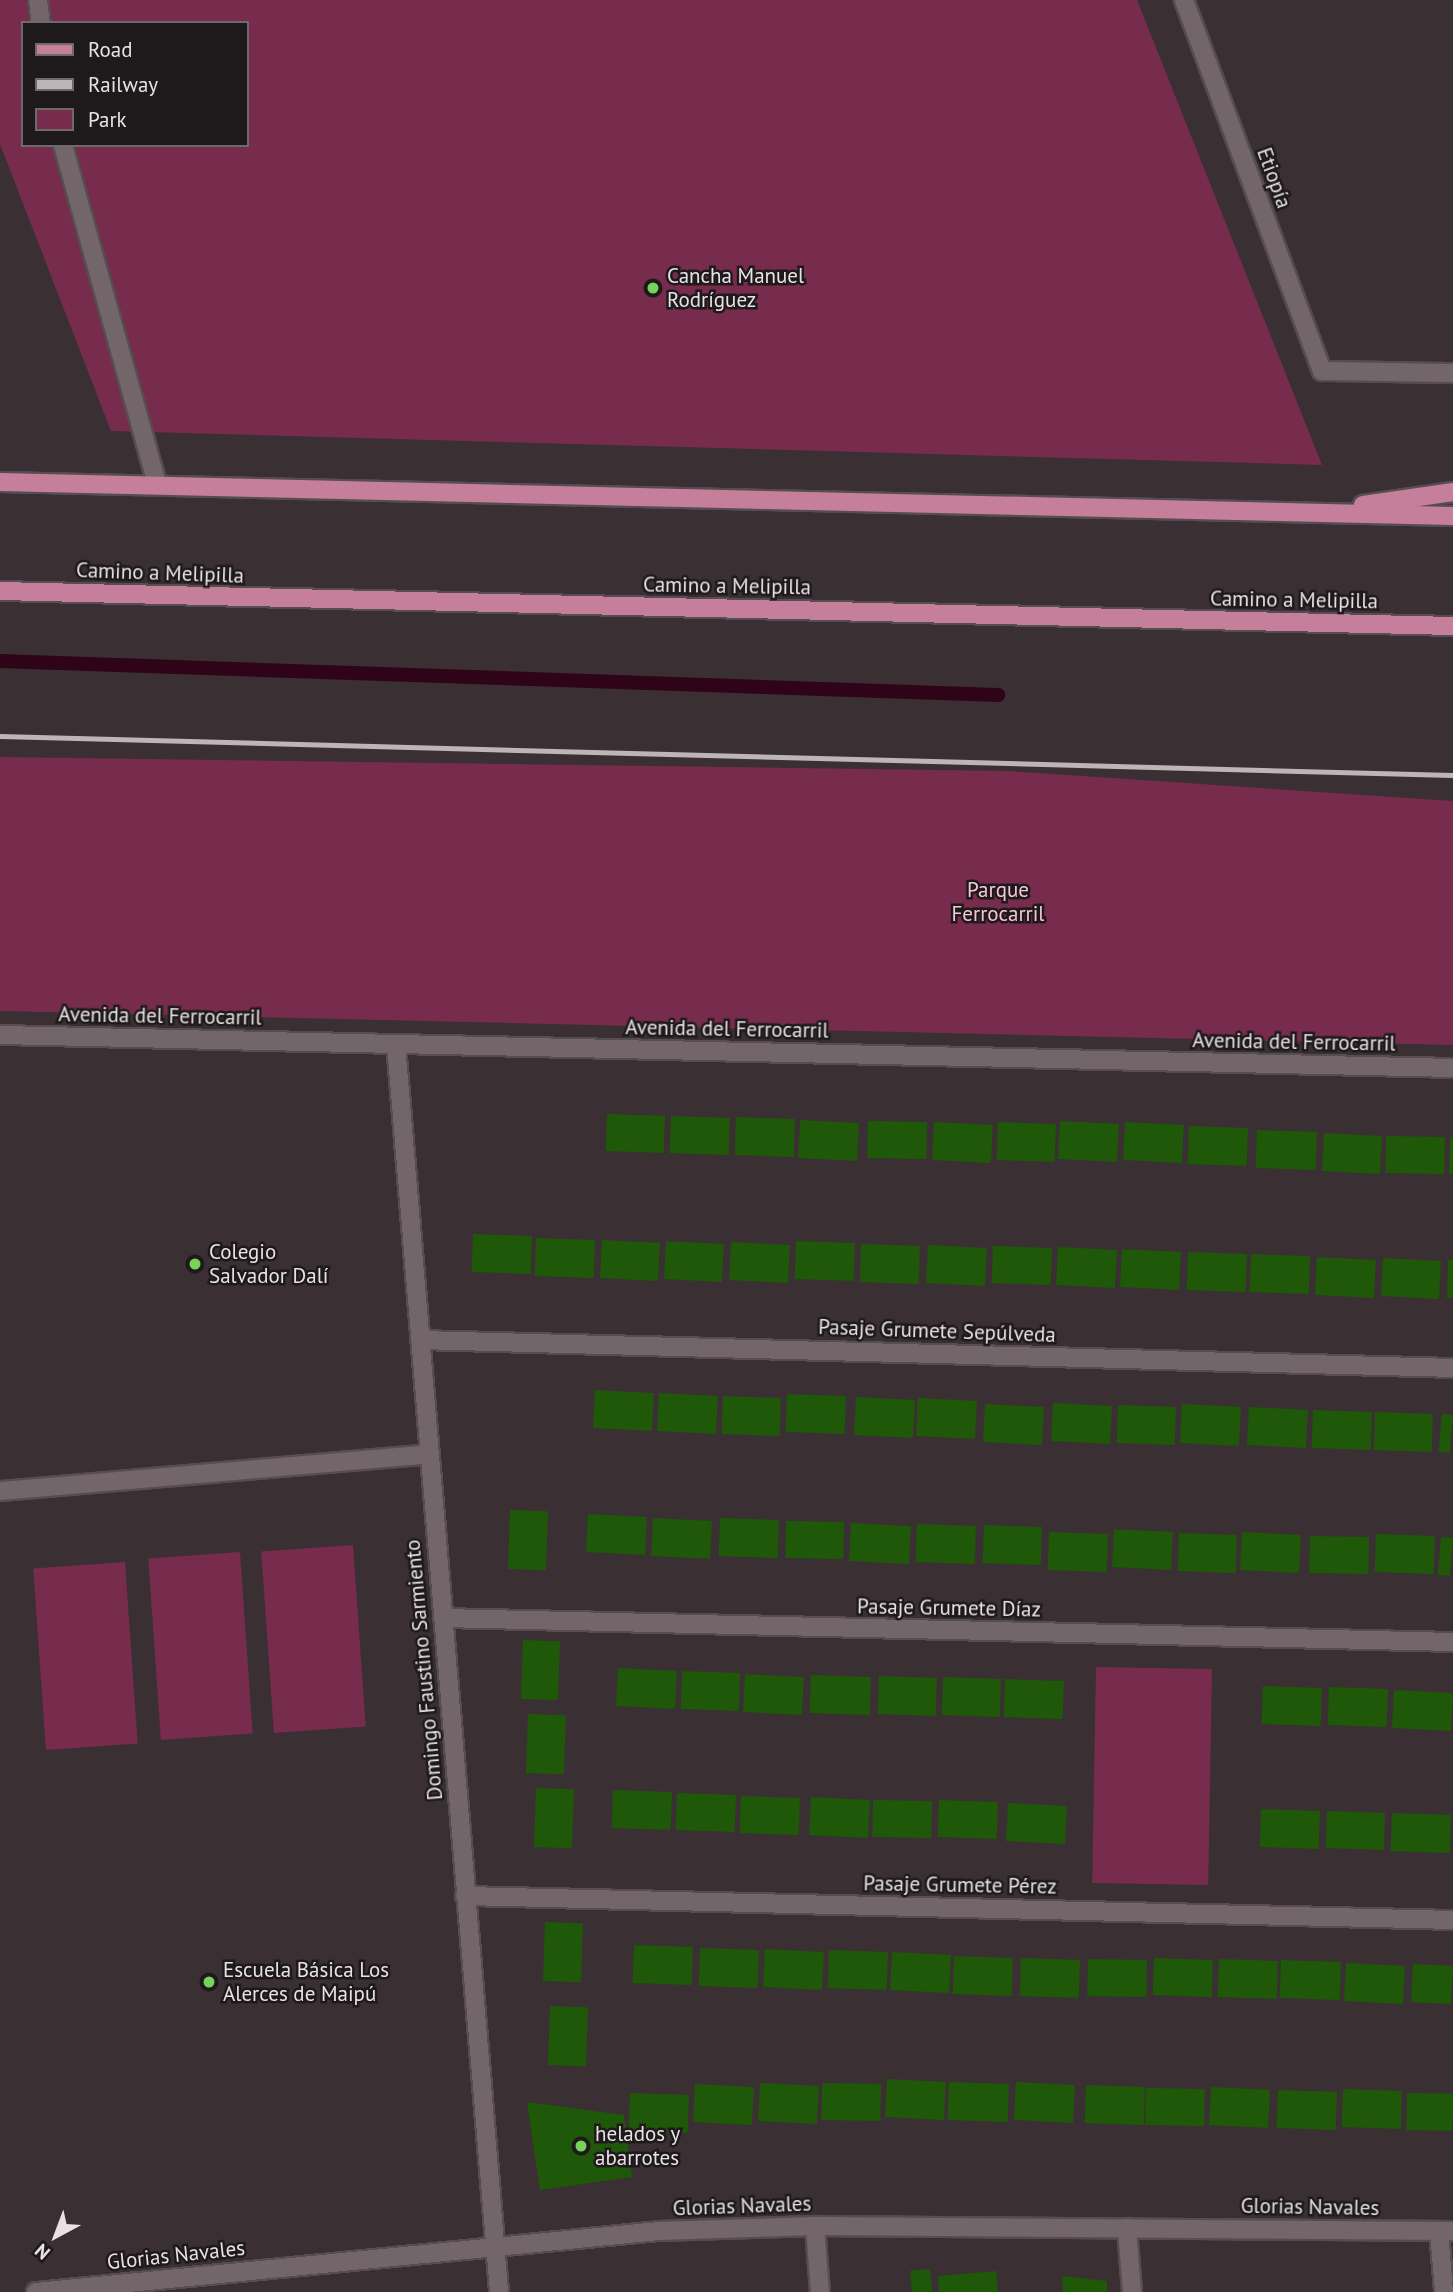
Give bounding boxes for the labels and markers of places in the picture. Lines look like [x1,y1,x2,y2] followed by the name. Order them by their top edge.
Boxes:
[667,263,804,313] place label: Cancha Manuel Rodríguez
[645,280,661,296] marker: Cancha Manuel Rodríguez
[209,1239,328,1289] place label: Colegio Salvador Dalí
[187,1256,203,1272] marker: Colegio Salvador Dalí
[223,1957,389,2007] place label: Escuela Básica Los Alerces de Maipú
[201,1974,217,1990] marker: Escuela Básica Los Alerces de Maipú
[595,2121,680,2171] place label: helados y abarrotes
[573,2138,589,2154] marker: helados y abarrotes

